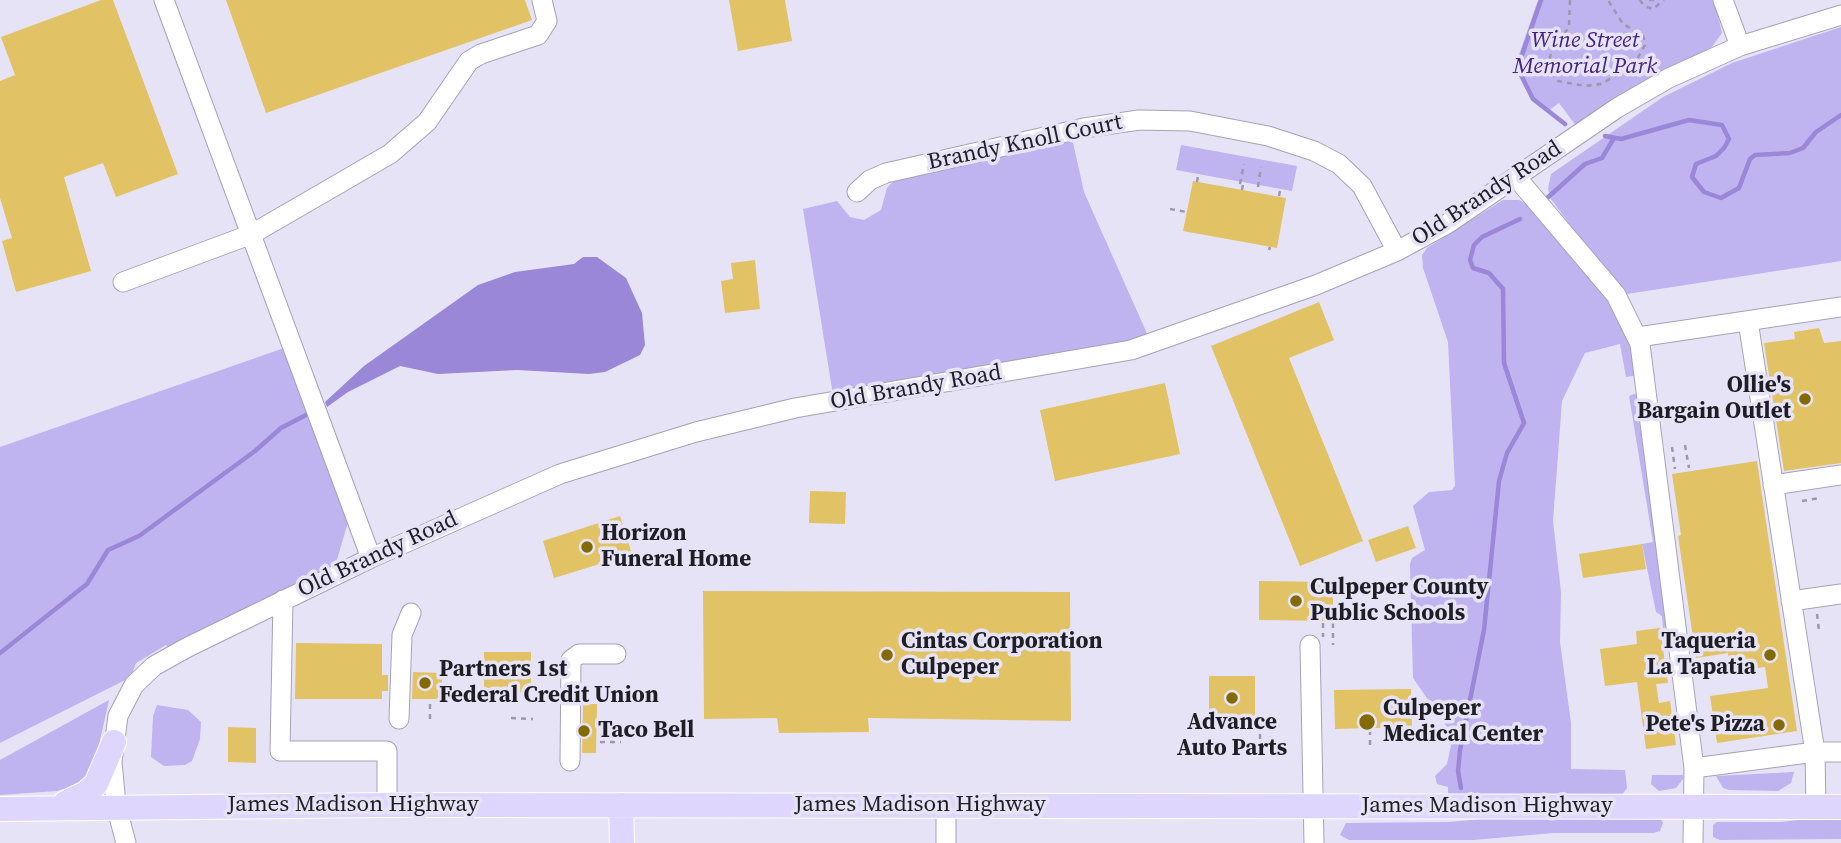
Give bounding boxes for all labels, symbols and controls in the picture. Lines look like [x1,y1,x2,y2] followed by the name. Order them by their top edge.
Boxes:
[1513,27,1657,81] park label: Wine Street Memorial Park
[925,109,1125,177] street label: Brandy Knoll Court
[1407,135,1567,253] street label: Old Brandy Road
[828,359,1004,417] street label: Old Brandy Road
[1637,372,1791,426] place label: Ollie's Bargain Outlet
[1797,391,1813,407] marker: Ollie's Bargain Outlet
[294,506,462,604] street label: Old Brandy Road
[601,520,751,574] place label: Horizon Funeral Home
[579,539,595,555] marker: Horizon Funeral Home
[1310,574,1489,628] place label: Culpeper County Public Schools
[1288,593,1304,609] marker: Culpeper County Public Schools
[901,628,1103,682] place label: Cintas Corporation Culpeper
[1647,628,1756,682] place label: Taqueria La Tapatia
[879,647,895,663] marker: Cintas Corporation Culpeper
[1762,647,1778,663] marker: Taqueria La Tapatia
[439,656,659,710] place label: Partners 1st Federal Credit Union
[417,675,433,691] marker: Partners 1st Federal Credit Union
[1224,690,1240,706] marker: Advance Auto Parts
[1383,695,1543,749] place label: Culpeper Medical Center
[1177,709,1287,763] place label: Advance Auto Parts
[1645,711,1765,739] place label: Pete's Pizza
[1357,712,1377,732] marker: Culpeper Medical Center
[598,717,695,745] place label: Taco Bell
[1771,717,1787,733] marker: Pete's Pizza
[576,723,592,739] marker: Taco Bell
[227,791,479,819] street label: James Madison Highway
[794,791,1046,819] street label: James Madison Highway
[1361,792,1613,820] street label: James Madison Highway

